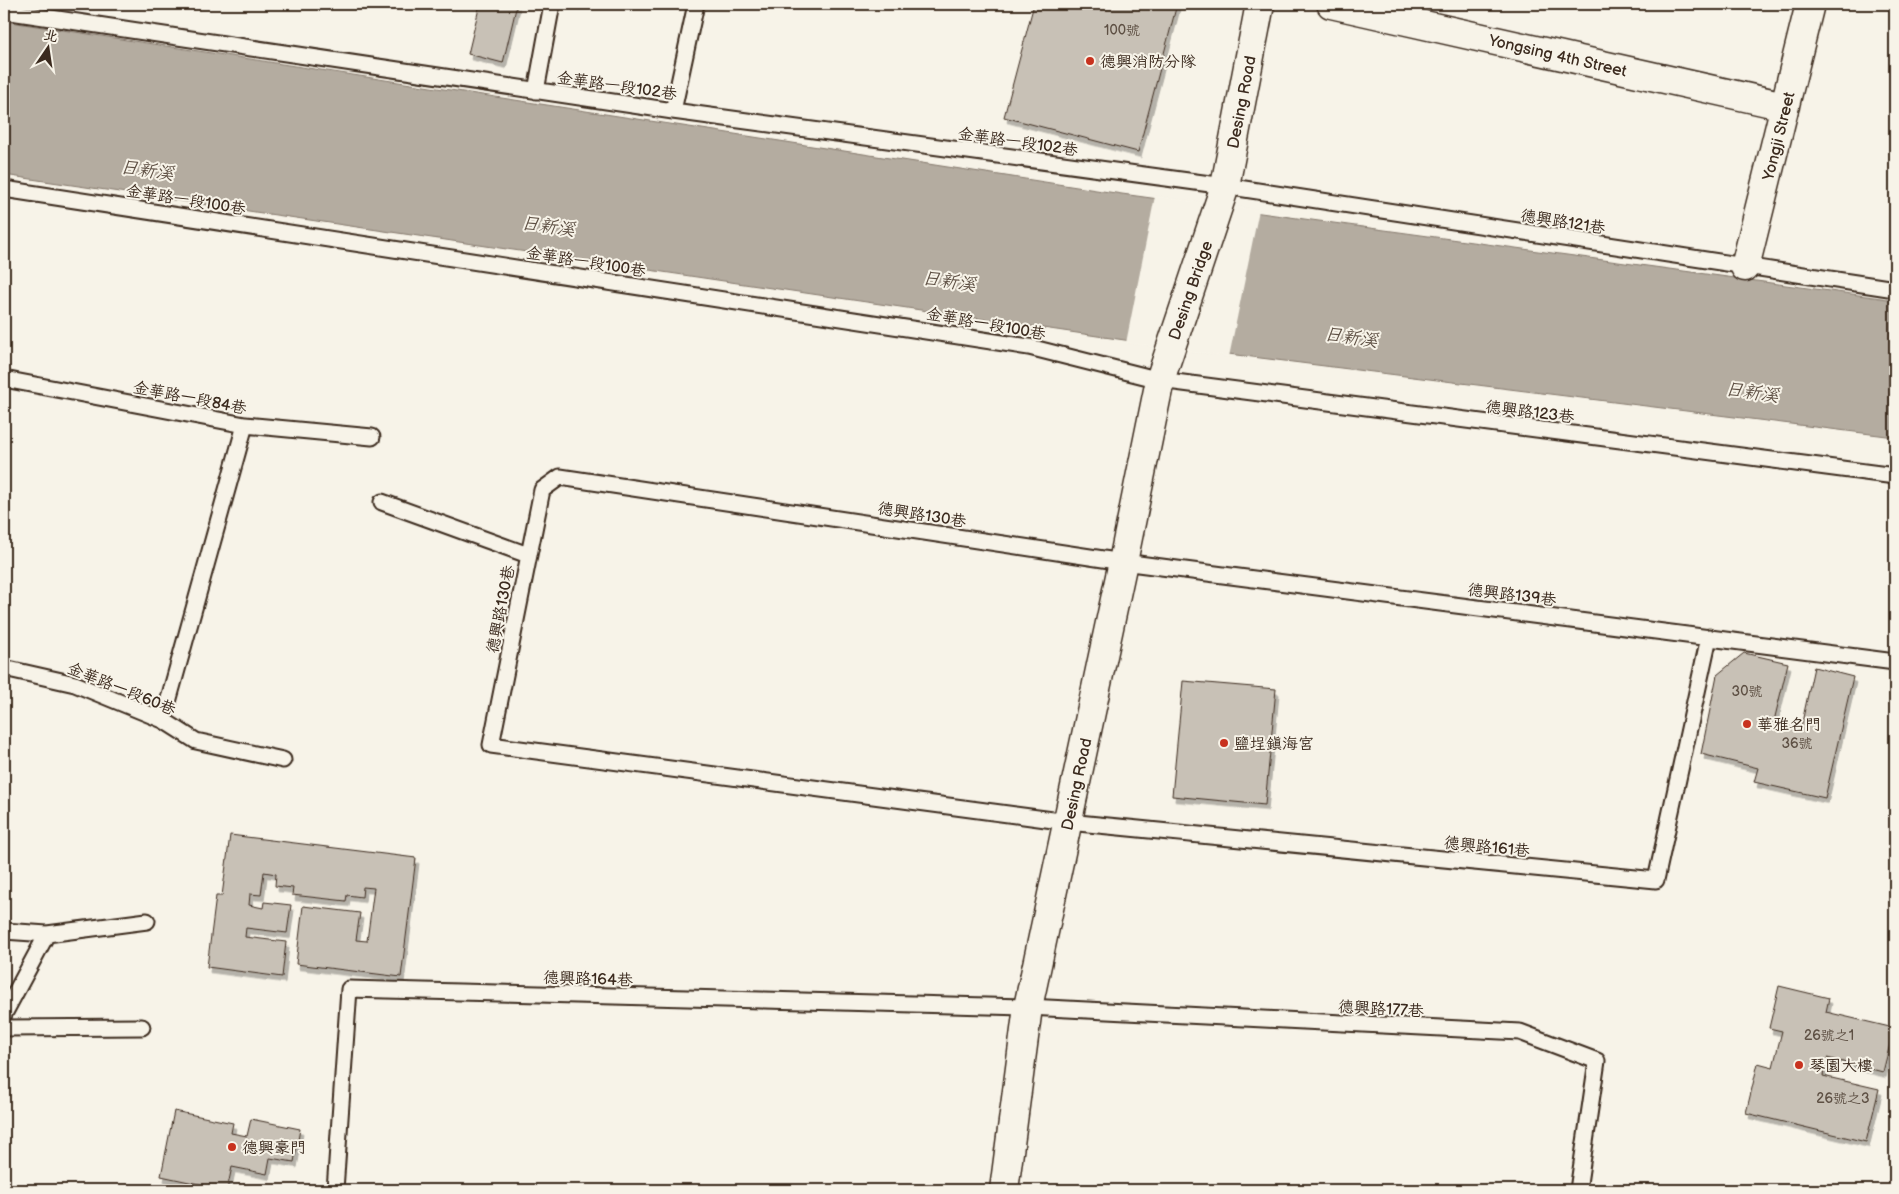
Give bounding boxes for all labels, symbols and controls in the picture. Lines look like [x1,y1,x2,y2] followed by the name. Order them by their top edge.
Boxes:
[22,22,72,72] north arrow
[1104,22,1140,39] house number: 100號
[42,26,60,46] text: 北
[1486,31,1629,82] street label: Yongsing 4th Street
[1100,53,1196,72] place label: 德興消防分隊
[1224,54,1261,150] street label: Desing Road
[1084,55,1096,67] marker: 德興消防分隊
[556,69,678,104] street label: 金華路一段102巷
[1759,90,1800,184] street label: Yongji Street
[957,125,1079,160] street label: 金華路一段102巷
[119,156,176,185] water label: 日新溪
[125,182,247,219] street label: 金華路一段100巷
[1519,206,1607,239] street label: 德興路121巷
[520,212,577,241] water label: 日新溪
[1166,238,1217,343] street label: Desing Bridge
[525,244,647,281] street label: 金華路一段100巷
[921,267,978,296] water label: 日新溪
[925,305,1047,344] street label: 金華路一段100巷
[1323,323,1380,352] water label: 日新溪
[131,378,248,419] street label: 金華路一段84巷
[1724,378,1781,407] water label: 日新溪
[1484,398,1575,427] street label: 德興路123巷
[876,499,967,532] street label: 德興路130巷
[484,564,519,655] street label: 德興路130巷
[1466,581,1557,610] street label: 德興路139巷
[64,659,178,720] street label: 金華路一段60巷
[1732,683,1762,700] house number: 30號
[1757,716,1821,735] place label: 華雅名門
[1741,718,1753,730] marker: 華雅名門
[1234,735,1314,754] place label: 鹽埕鎮海宮
[1781,735,1813,752] house number: 36號
[1058,736,1097,832] street label: Desing Road
[1218,737,1230,749] marker: 鹽埕鎮海宮
[1443,834,1531,861] street label: 德興路161巷
[543,968,633,991] street label: 德興路164巷
[1338,998,1424,1021] street label: 德興路177巷
[1804,1027,1854,1044] house number: 26號之1
[1809,1057,1873,1076] place label: 琴園大樓
[1793,1059,1805,1071] marker: 琴園大樓
[1816,1090,1870,1107] house number: 26號之3
[242,1139,306,1158] place label: 德興豪門
[226,1141,238,1153] marker: 德興豪門

